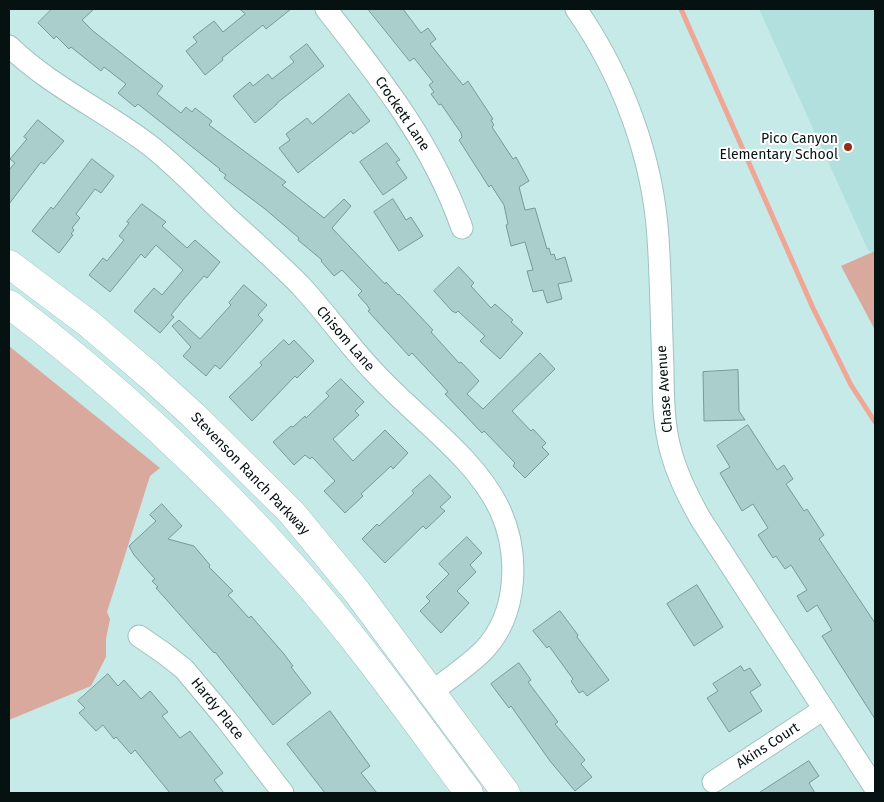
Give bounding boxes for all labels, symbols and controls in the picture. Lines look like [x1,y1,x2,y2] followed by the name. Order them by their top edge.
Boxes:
[371,74,433,154] street label: Crockett Lane
[720,131,838,164] place label: Pico Canyon Elementary School
[842,141,854,153] marker: Pico Canyon Elementary School
[312,303,378,375] street label: Chisom Lane
[654,345,676,433] street label: Chase Avenue
[187,409,313,539] street label: Stevenson Ranch Parkway
[187,675,247,743] street label: Hardy Place
[733,719,803,773] street label: Akins Court

